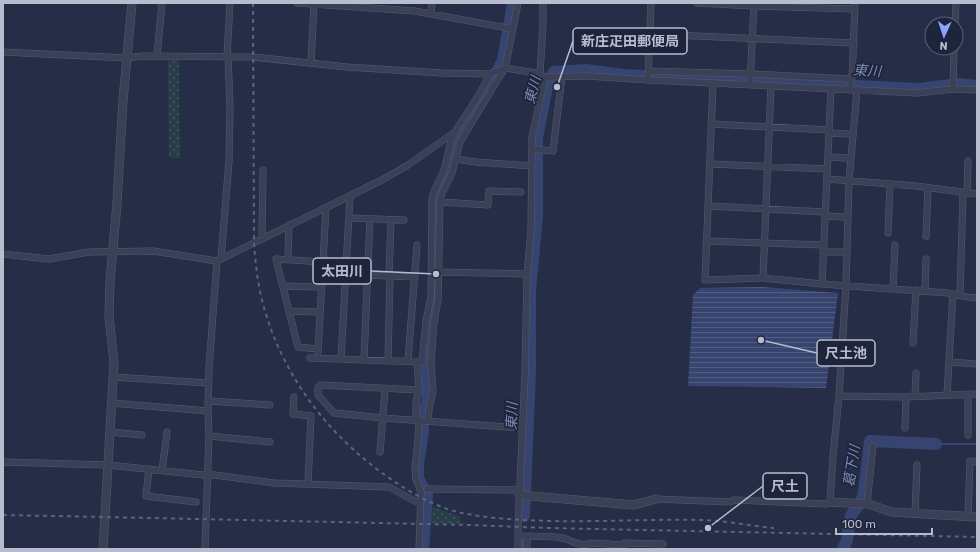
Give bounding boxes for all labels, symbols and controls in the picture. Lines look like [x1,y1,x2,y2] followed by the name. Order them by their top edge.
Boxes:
[924,16,964,56] north arrow
[573,28,687,54] callout: 新庄疋田郵便局
[581,33,679,50] text: 新庄疋田郵便局
[939,39,948,52] text: N
[853,62,883,80] water label: 東川
[521,72,545,106] water label: 東川
[313,258,371,284] callout: 太田川
[321,263,363,280] text: 太田川
[817,340,875,366] callout: 尺土池
[825,345,867,362] text: 尺土池
[503,400,521,430] water label: 東川
[840,442,864,488] water label: 葛下川
[763,473,807,499] callout: 尺土
[771,478,799,495] text: 尺土
[836,510,932,536] scale bar
[842,517,876,531] text: 100 m

